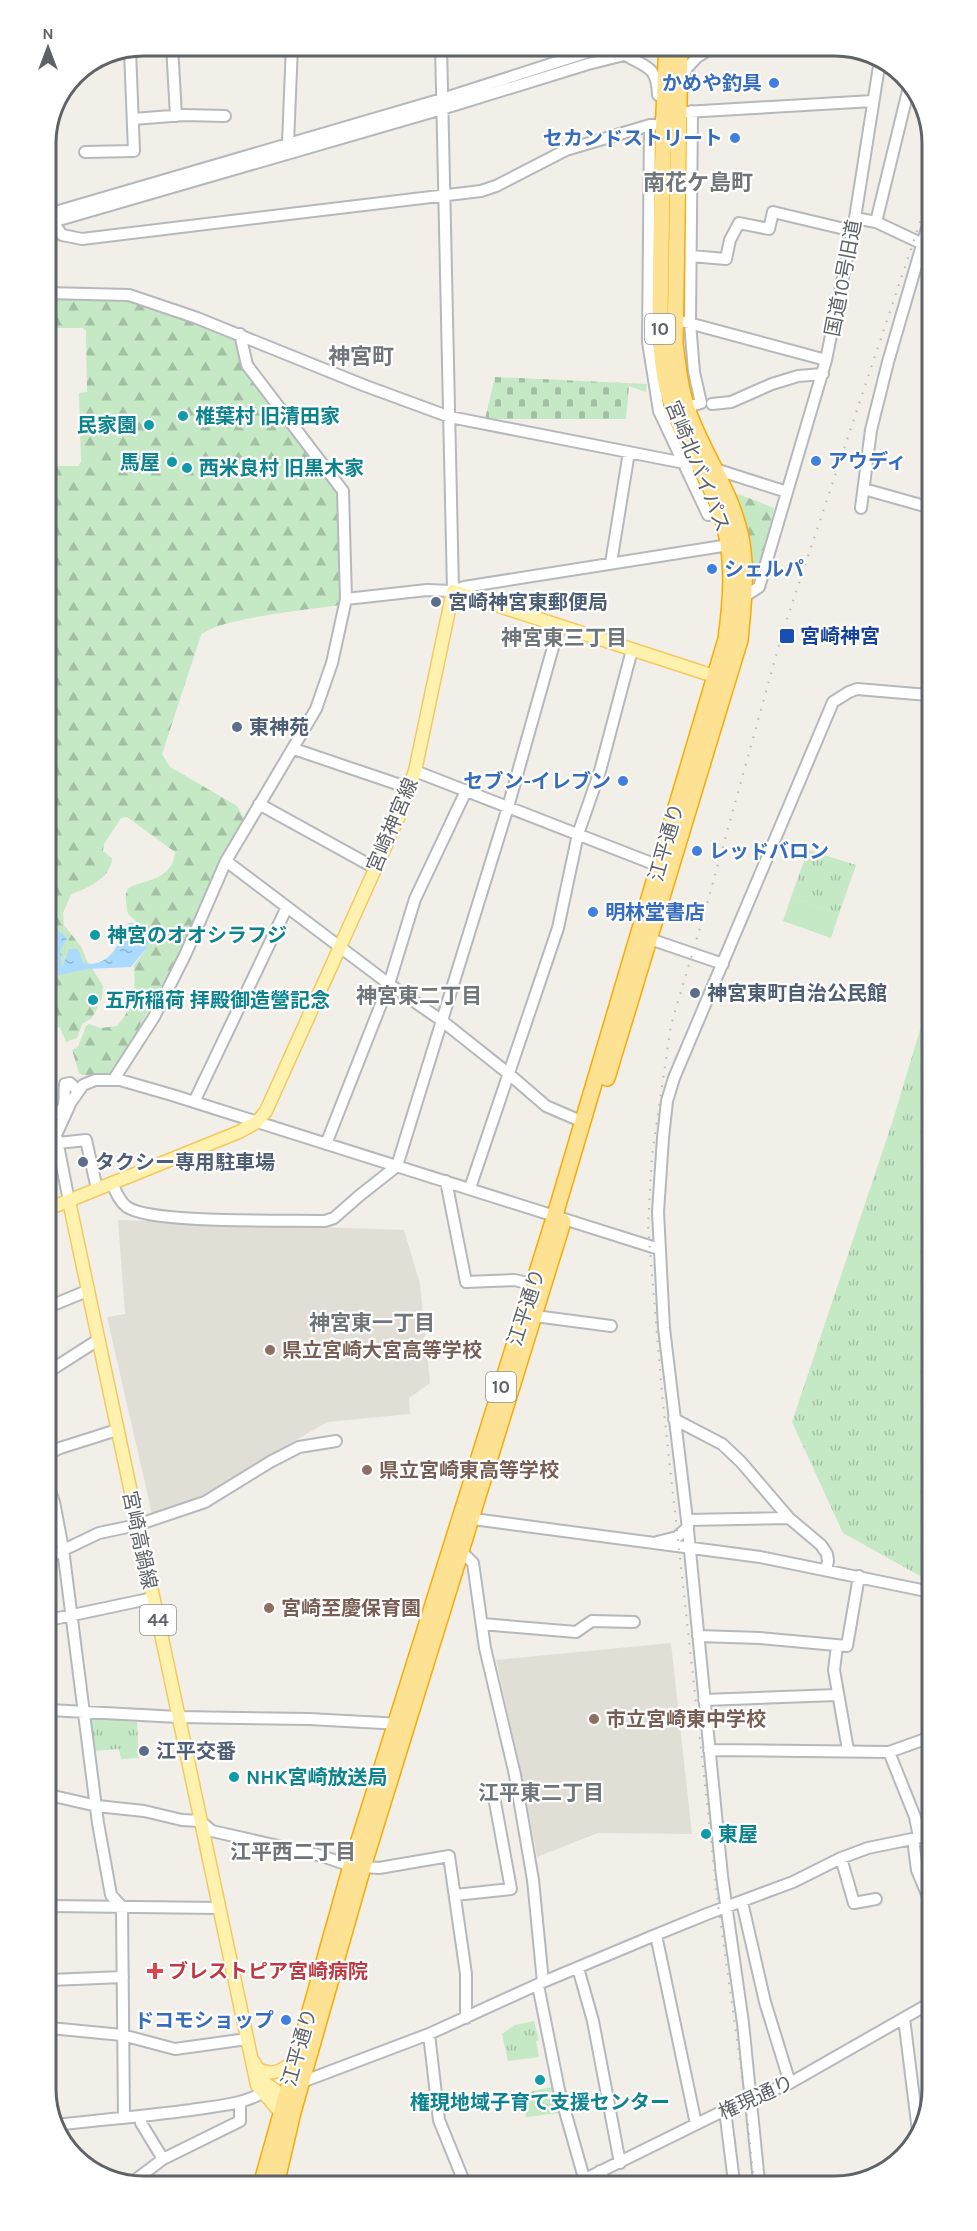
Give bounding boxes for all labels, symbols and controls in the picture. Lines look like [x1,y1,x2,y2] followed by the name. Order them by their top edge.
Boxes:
[18,18,78,78] north arrow
[42,24,54,43] text: N
[662,72,762,95] place label: かめや釣具
[767,76,781,90] marker: かめや釣具
[543,127,723,150] place label: セカンドストリート
[728,131,742,145] marker: セカンドストリート
[643,170,753,196] district label: 南花ケ島町
[821,218,866,338] street label: 国道10号旧道
[645,314,675,344] road number: 10
[328,344,394,370] district label: 神宮町
[661,397,734,535] street label: 宮崎北バイパス
[195,405,340,428] place label: 椎葉村 旧清田家
[176,409,190,423] marker: 椎葉村 旧清田家
[77,414,137,437] place label: 民家園
[142,418,156,432] marker: 民家園
[828,450,907,473] place label: アウディ
[120,451,160,474] place label: 馬屋
[809,454,823,468] marker: アウディ
[165,455,179,469] marker: 馬屋
[199,457,364,480] place label: 西米良村 旧黒木家
[180,461,194,475] marker: 西米良村 旧黒木家
[724,558,804,581] place label: シェルパ
[705,562,719,576] marker: シェルパ
[448,591,608,614] place label: 宮崎神宮東郵便局
[429,595,443,609] marker: 宮崎神宮東郵便局
[800,625,880,648] place label: 宮崎神宮
[501,626,627,650] district label: 神宮東三丁目
[778,627,796,645] marker: 宮崎神宮
[249,716,309,739] place label: 東神苑
[230,720,244,734] marker: 東神苑
[464,770,611,793] place label: セブン-イレブン
[616,774,630,788] marker: セブン-イレブン
[362,775,423,876] street label: 宮崎神宮線
[644,801,689,884] street label: 江平通り
[709,840,829,863] place label: レッドバロン
[690,844,704,858] marker: レッドバロン
[605,901,705,924] place label: 明林堂書店
[586,905,600,919] marker: 明林堂書店
[107,924,287,947] place label: 神宮のオオシラフジ
[88,928,102,942] marker: 神宮のオオシラフジ
[707,982,887,1005] place label: 神宮東町自治公民館
[356,984,482,1008] district label: 神宮東二丁目
[688,986,702,1000] marker: 神宮東町自治公民館
[105,989,330,1012] place label: 五所稲荷 拝殿御造營記念
[86,993,100,1007] marker: 五所稲荷 拝殿御造營記念
[95,1151,275,1174] place label: タクシー専用駐車場
[76,1155,90,1169] marker: タクシー専用駐車場
[503,1266,550,1349] street label: 江平通り
[309,1311,435,1335] district label: 神宮東一丁目
[282,1339,482,1362] place label: 県立宮崎大宮高等学校
[263,1343,277,1357] marker: 県立宮崎大宮高等学校
[486,1372,516,1402] road number: 10
[379,1459,559,1482] place label: 県立宮崎東高等学校
[360,1463,374,1477] marker: 県立宮崎東高等学校
[118,1489,161,1591] street label: 宮崎高鍋線
[281,1597,421,1620] place label: 宮崎至慶保育園
[262,1601,276,1615] marker: 宮崎至慶保育園
[140,1605,176,1635] road number: 44
[606,1708,766,1731] place label: 市立宮崎東中学校
[587,1712,601,1726] marker: 市立宮崎東中学校
[156,1740,236,1763] place label: 江平交番
[137,1744,151,1758] marker: 江平交番
[246,1766,388,1789] place label: NHK宮崎放送局
[227,1770,241,1784] marker: NHK宮崎放送局
[478,1781,604,1805] district label: 江平東二丁目
[718,1823,758,1846] place label: 東屋
[699,1827,713,1841] marker: 東屋
[230,1840,356,1864] district label: 江平西二丁目
[168,1960,368,1983] place label: ブレストピア宮崎病院
[146,1962,164,1980] marker: ブレストピア宮崎病院
[277,2006,322,2089] street label: 江平通り
[134,2009,274,2032] place label: ドコモショップ
[279,2013,293,2027] marker: ドコモショップ
[715,2071,797,2124] street label: 権現通り
[533,2073,547,2087] marker: 権現地域子育て支援センター
[410,2091,670,2114] place label: 権現地域子育て支援センター

